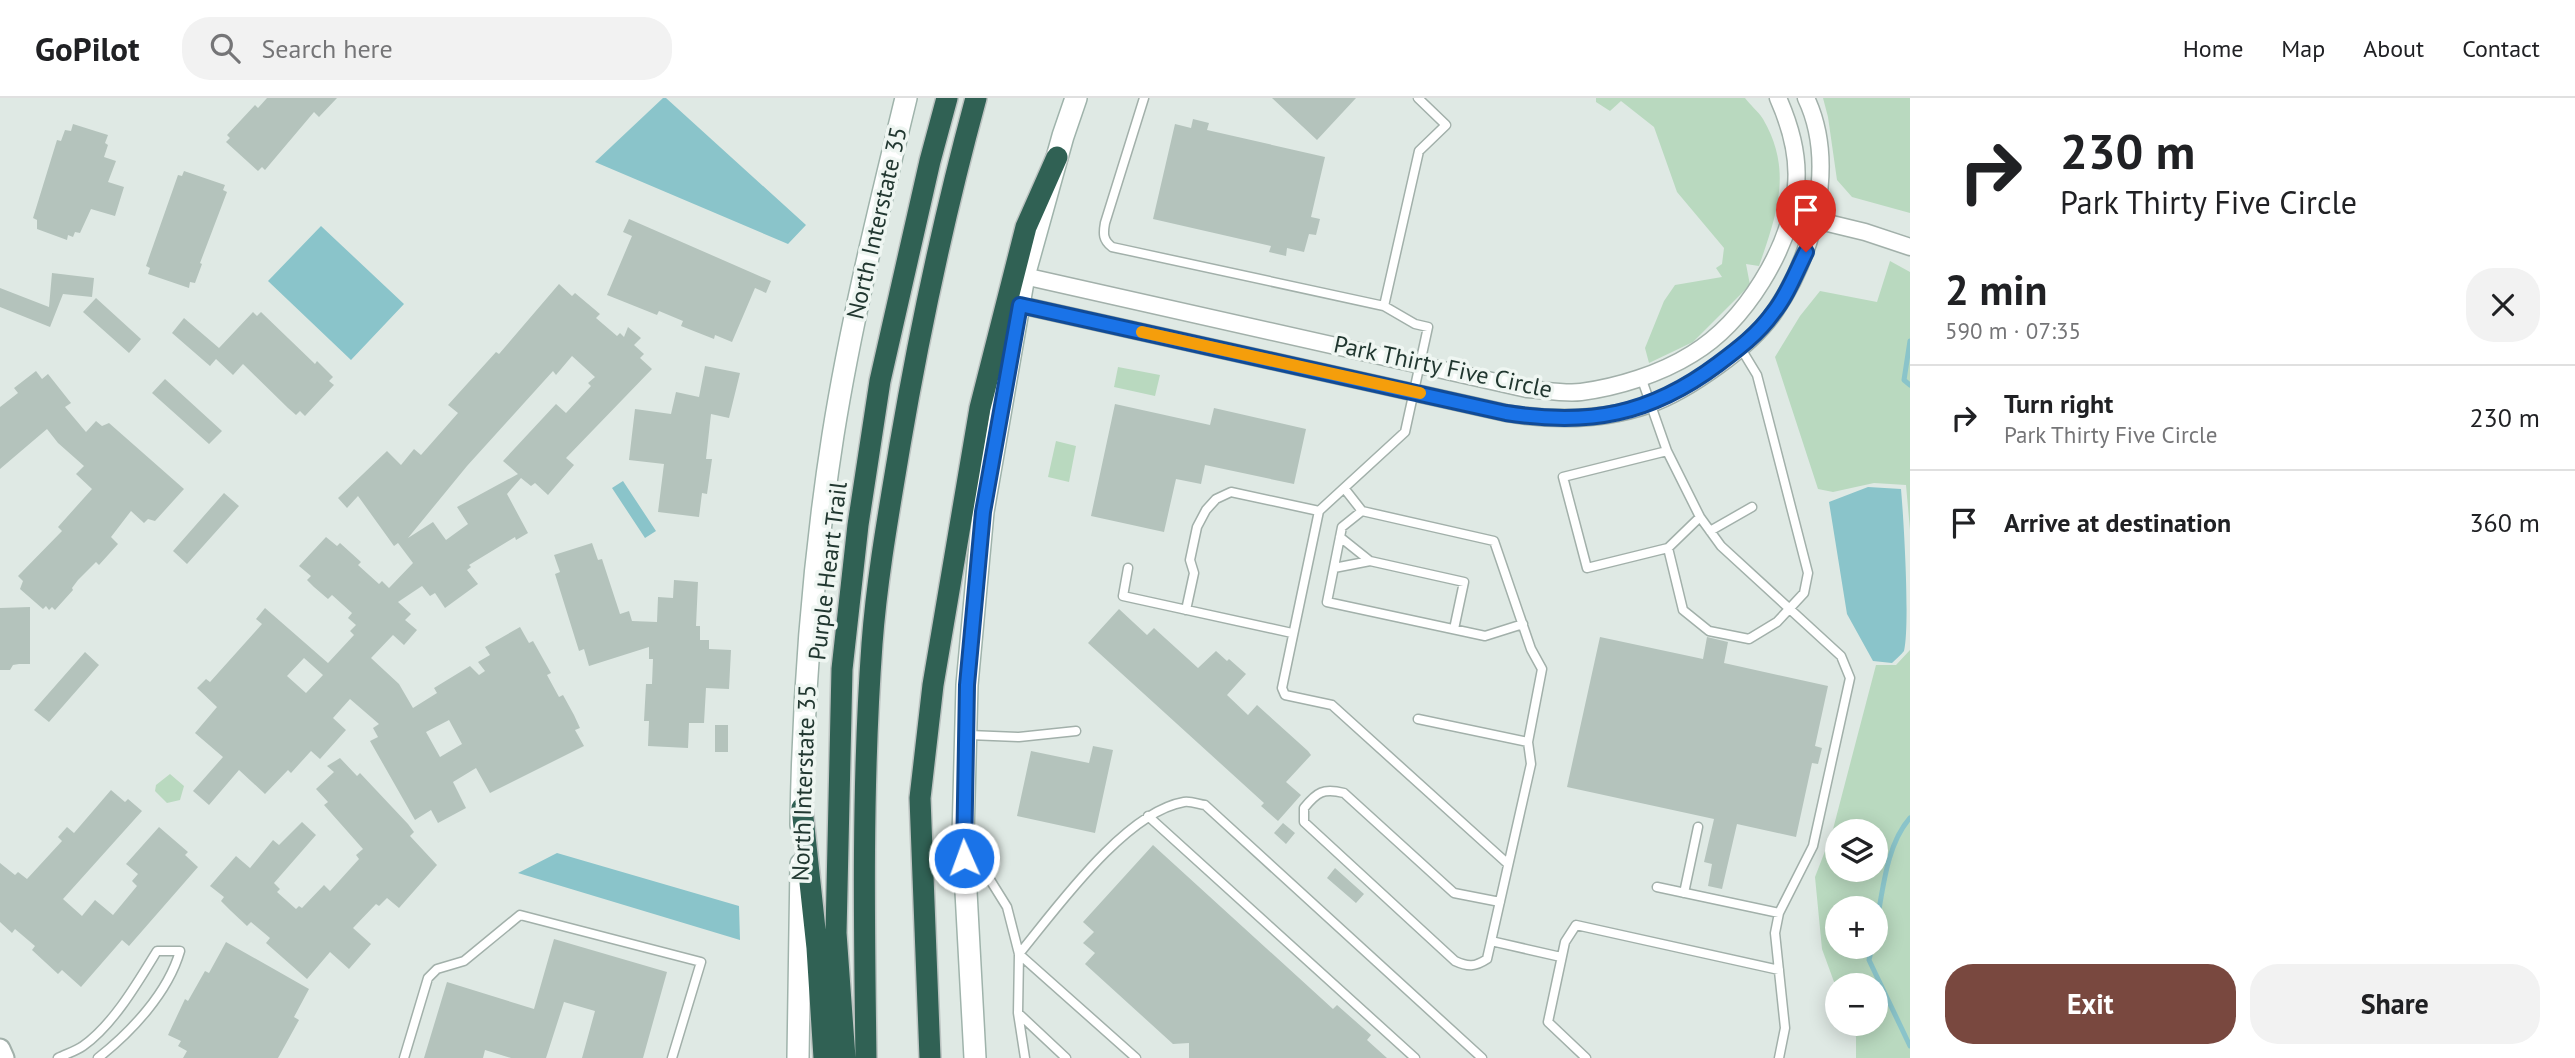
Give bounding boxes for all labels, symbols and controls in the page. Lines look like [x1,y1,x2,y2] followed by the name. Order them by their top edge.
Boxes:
[182,17,672,80] search box
[35,27,140,70] text: GoPilot
[206,29,244,67] icon: search
[262,32,393,65] text: Search here
[2183,33,2243,64] text: Home
[2281,33,2325,64] text: Map
[2363,33,2424,64] text: About
[2462,33,2540,64] text: Contact
[2060,119,2195,183] text: 230 m
[839,124,914,322] street label: North Interstate 35
[1945,126,2036,217] icon: right
[1776,180,1836,252] pin
[2060,181,2357,223] text: Park Thirty Five Circle
[1787,191,1825,229] icon: arrive
[1945,262,2047,317] text: 2 min
[2466,268,2540,342] button: close
[1945,316,2081,345] text: 590 m · 07:35
[1331,328,1555,405] street label: Park Thirty Five Circle
[2004,387,2113,420] text: Turn right
[1945,399,1983,437] icon: right
[2469,401,2540,434] text: 230 m
[2004,420,2218,449] text: Park Thirty Five Circle
[801,480,854,662] street label: Purple Heart Trail
[1945,504,1983,542] icon: arrive
[2004,506,2231,539] text: Arrive at destination
[2469,506,2540,539] text: 360 m
[785,684,822,882] street label: North Interstate 35
[1825,819,1888,1036] map controls
[1825,819,1888,882] button: layers
[927,821,1001,895] position arrow
[1825,896,1888,959] button: +
[1945,964,2236,1044] button: Exit
[2250,964,2540,1044] button: Share
[1825,973,1888,1036] button: −

